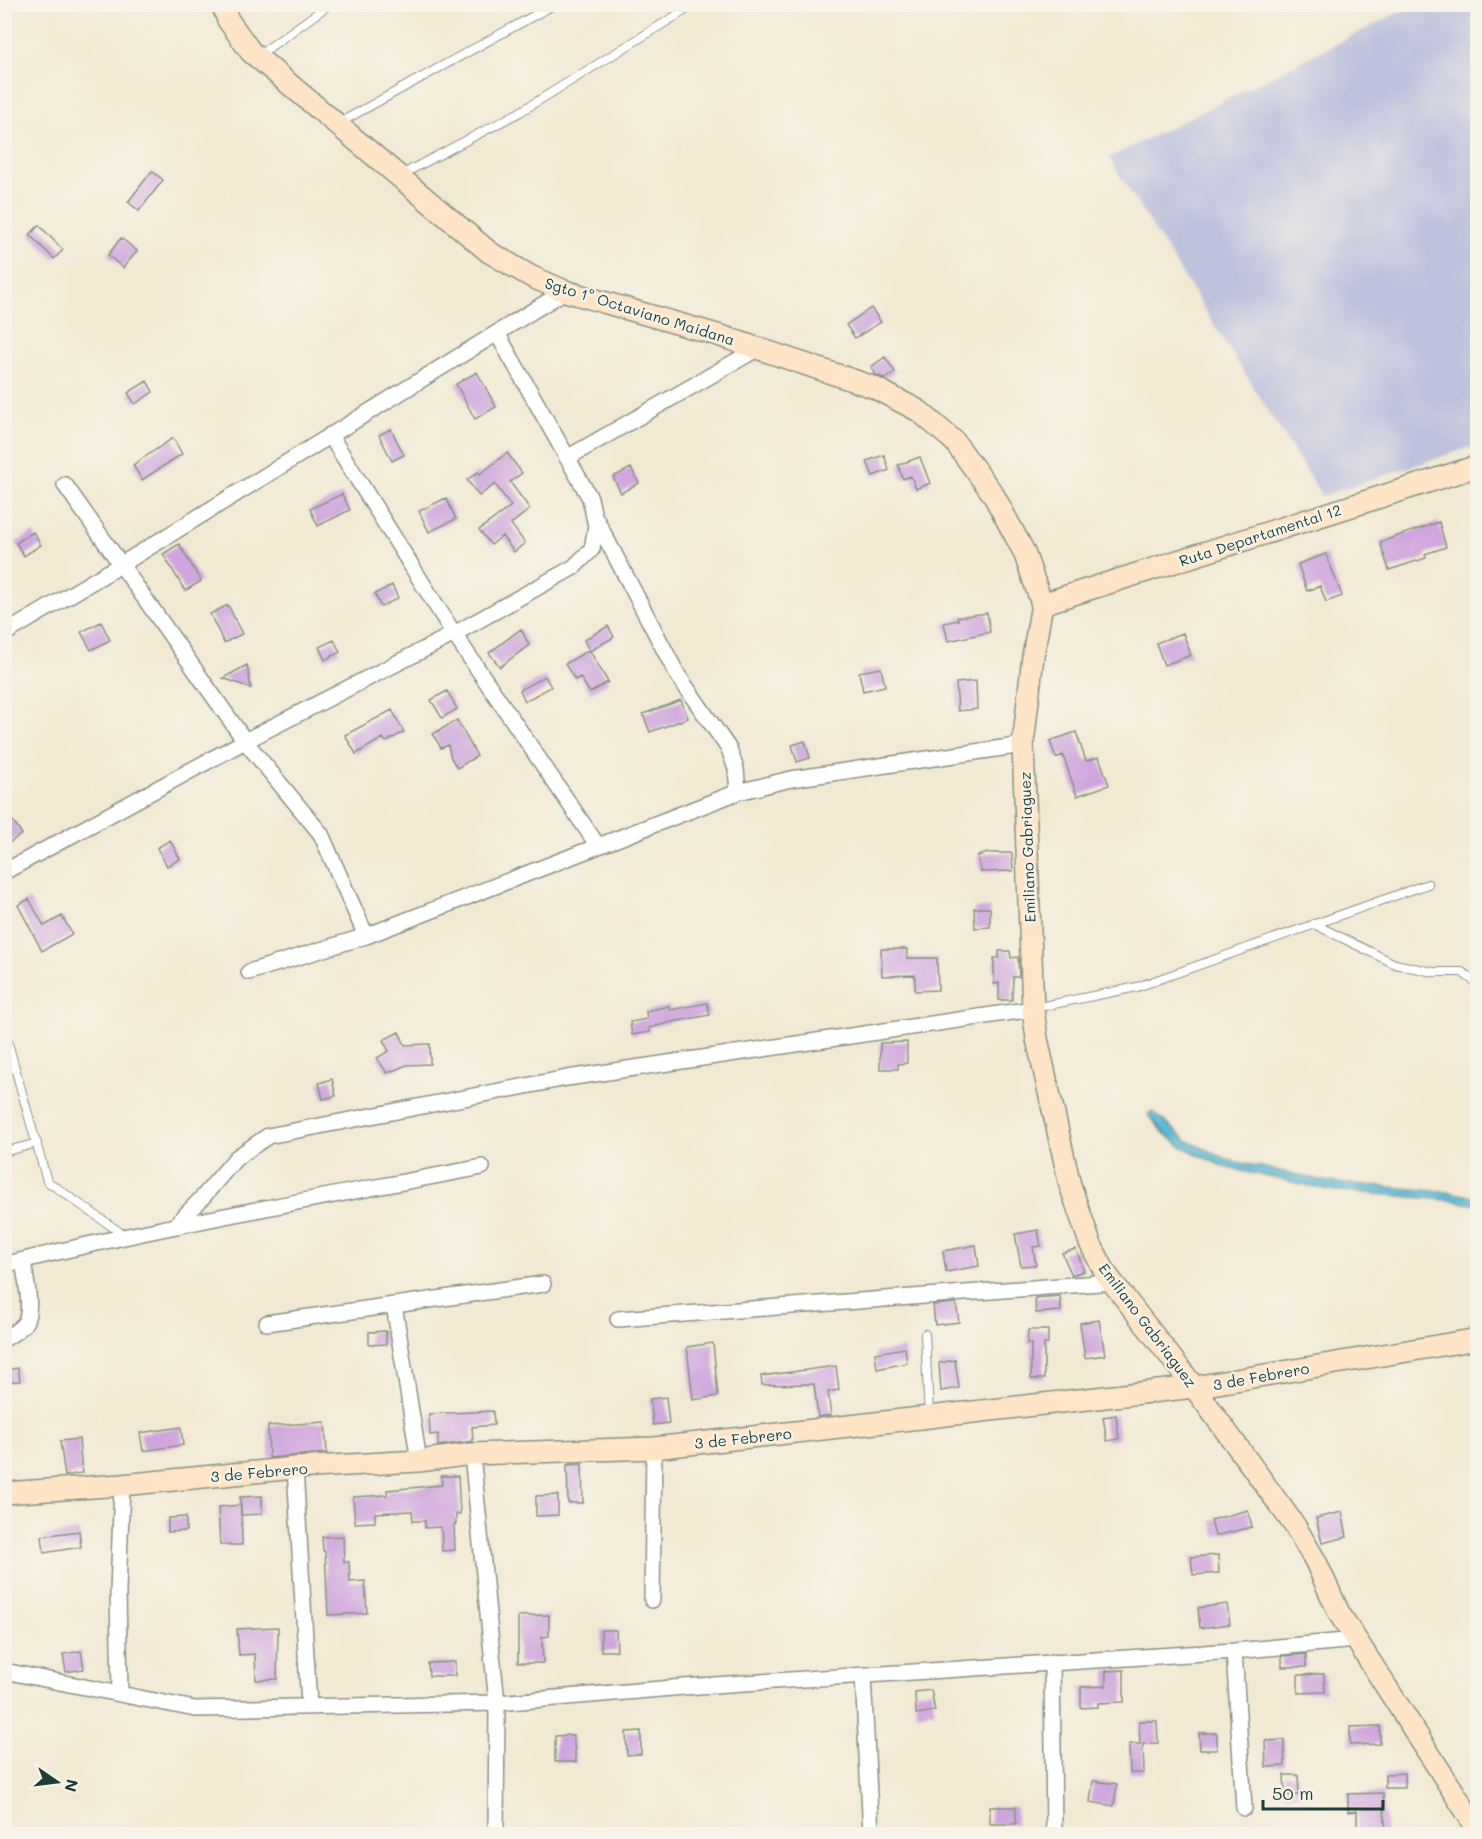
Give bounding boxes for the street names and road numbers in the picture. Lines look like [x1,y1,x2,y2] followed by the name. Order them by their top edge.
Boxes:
[543,273,737,349] street label: Sgto 1° Octaviano Maidana
[1176,499,1344,571] street label: Ruta Departamental 12
[1014,771,1040,923] street label: Emiliano Gabriaguez
[1095,1259,1201,1391] street label: Emiliano Gabriaguez
[1211,1358,1311,1394] street label: 3 de Febrero
[693,1423,793,1453] street label: 3 de Febrero
[209,1458,309,1486] street label: 3 de Febrero

